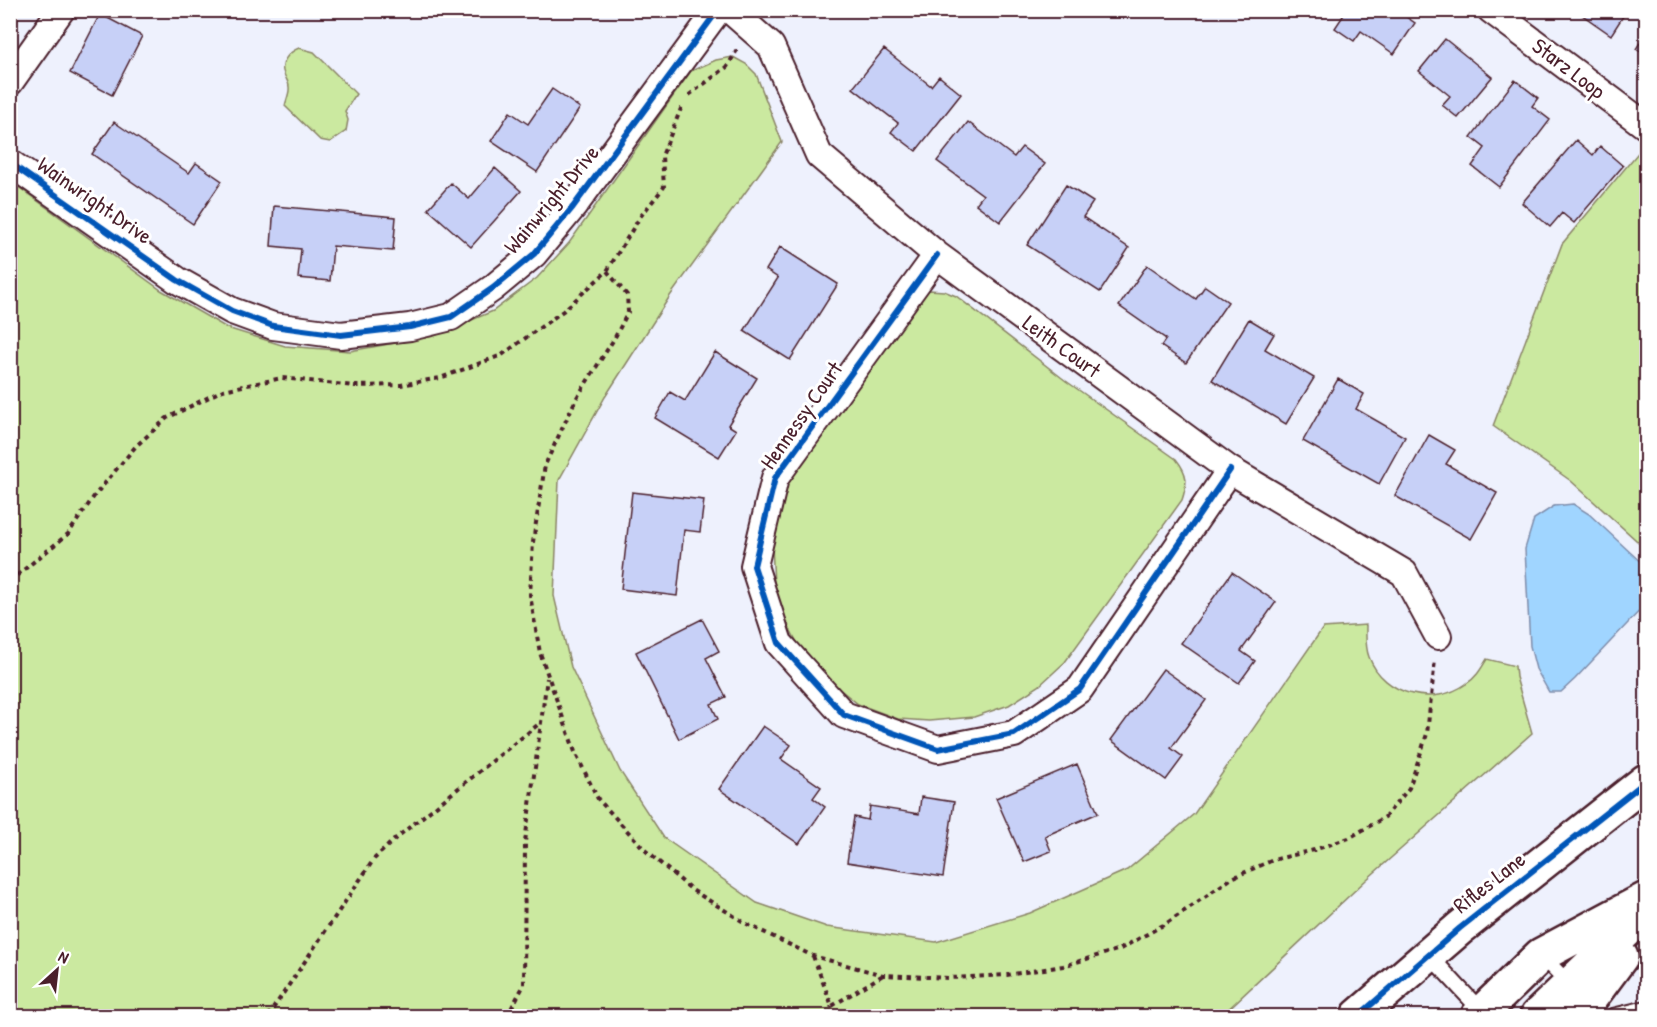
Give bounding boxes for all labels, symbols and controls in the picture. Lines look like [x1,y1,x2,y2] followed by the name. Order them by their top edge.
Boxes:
[1526,31,1612,106] street label: Starz Loop
[497,138,606,260] street label: Wainwright Drive
[32,149,159,251] street label: Wainwright Drive
[1017,308,1107,385] street label: Leith Court
[753,355,849,475] street label: Hennessy Court
[1447,844,1532,920] street label: Rifles Lane
[27,940,87,1000] north arrow
[55,945,73,969] text: N

